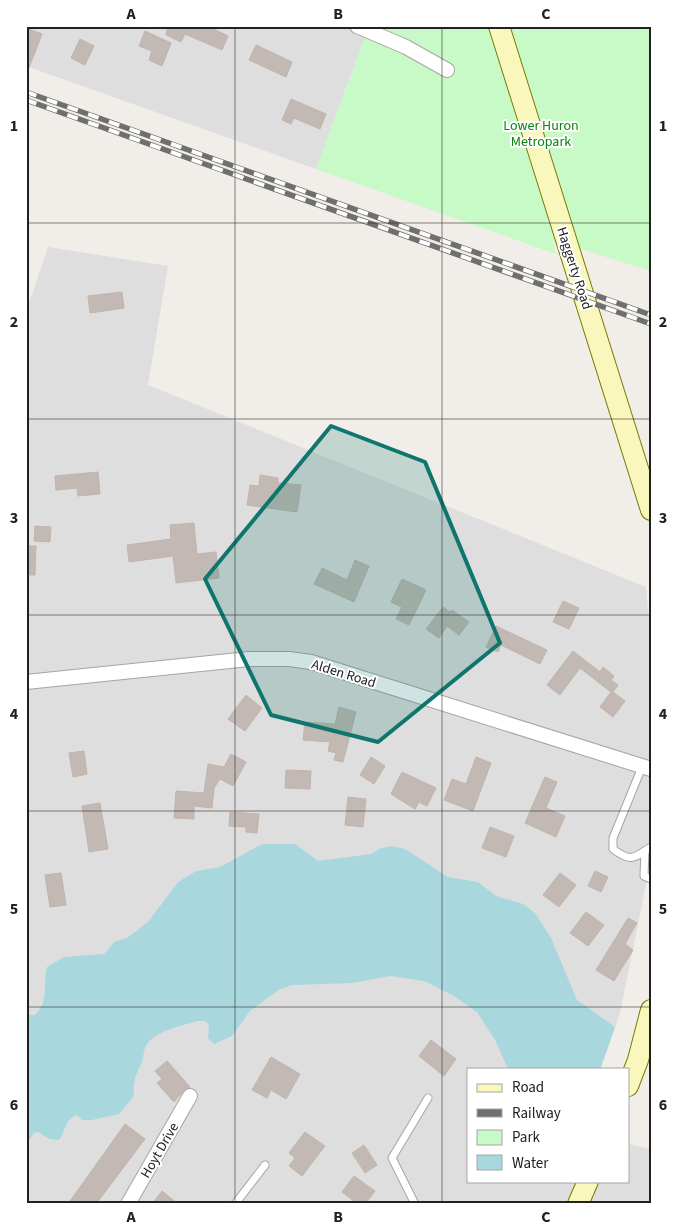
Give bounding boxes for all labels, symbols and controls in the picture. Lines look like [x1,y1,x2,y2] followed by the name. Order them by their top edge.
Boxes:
[125,3,136,25] text: A
[333,3,343,25] text: B
[541,3,551,25] text: C
[10,115,18,137] text: 1
[659,115,667,137] text: 1
[503,116,579,152] park label: Lower Huron Metropark
[551,224,597,312] street label: Haggerty Road
[10,311,18,333] text: 2
[659,311,667,333] text: 2
[10,507,18,529] text: 3
[659,507,667,529] text: 3
[309,655,378,693] street label: Alden Road
[10,703,19,725] text: 4
[659,703,668,725] text: 4
[10,898,18,920] text: 5
[659,898,667,920] text: 5
[467,1068,630,1182] legend
[512,1077,544,1098] text: Road
[10,1094,18,1116] text: 6
[659,1094,667,1116] text: 6
[512,1103,561,1124] text: Railway
[136,1119,184,1182] street label: Hoyt Drive
[512,1127,541,1148] text: Park
[512,1153,549,1174] text: Water
[125,1206,136,1228] text: A
[333,1206,343,1228] text: B
[541,1206,551,1228] text: C

